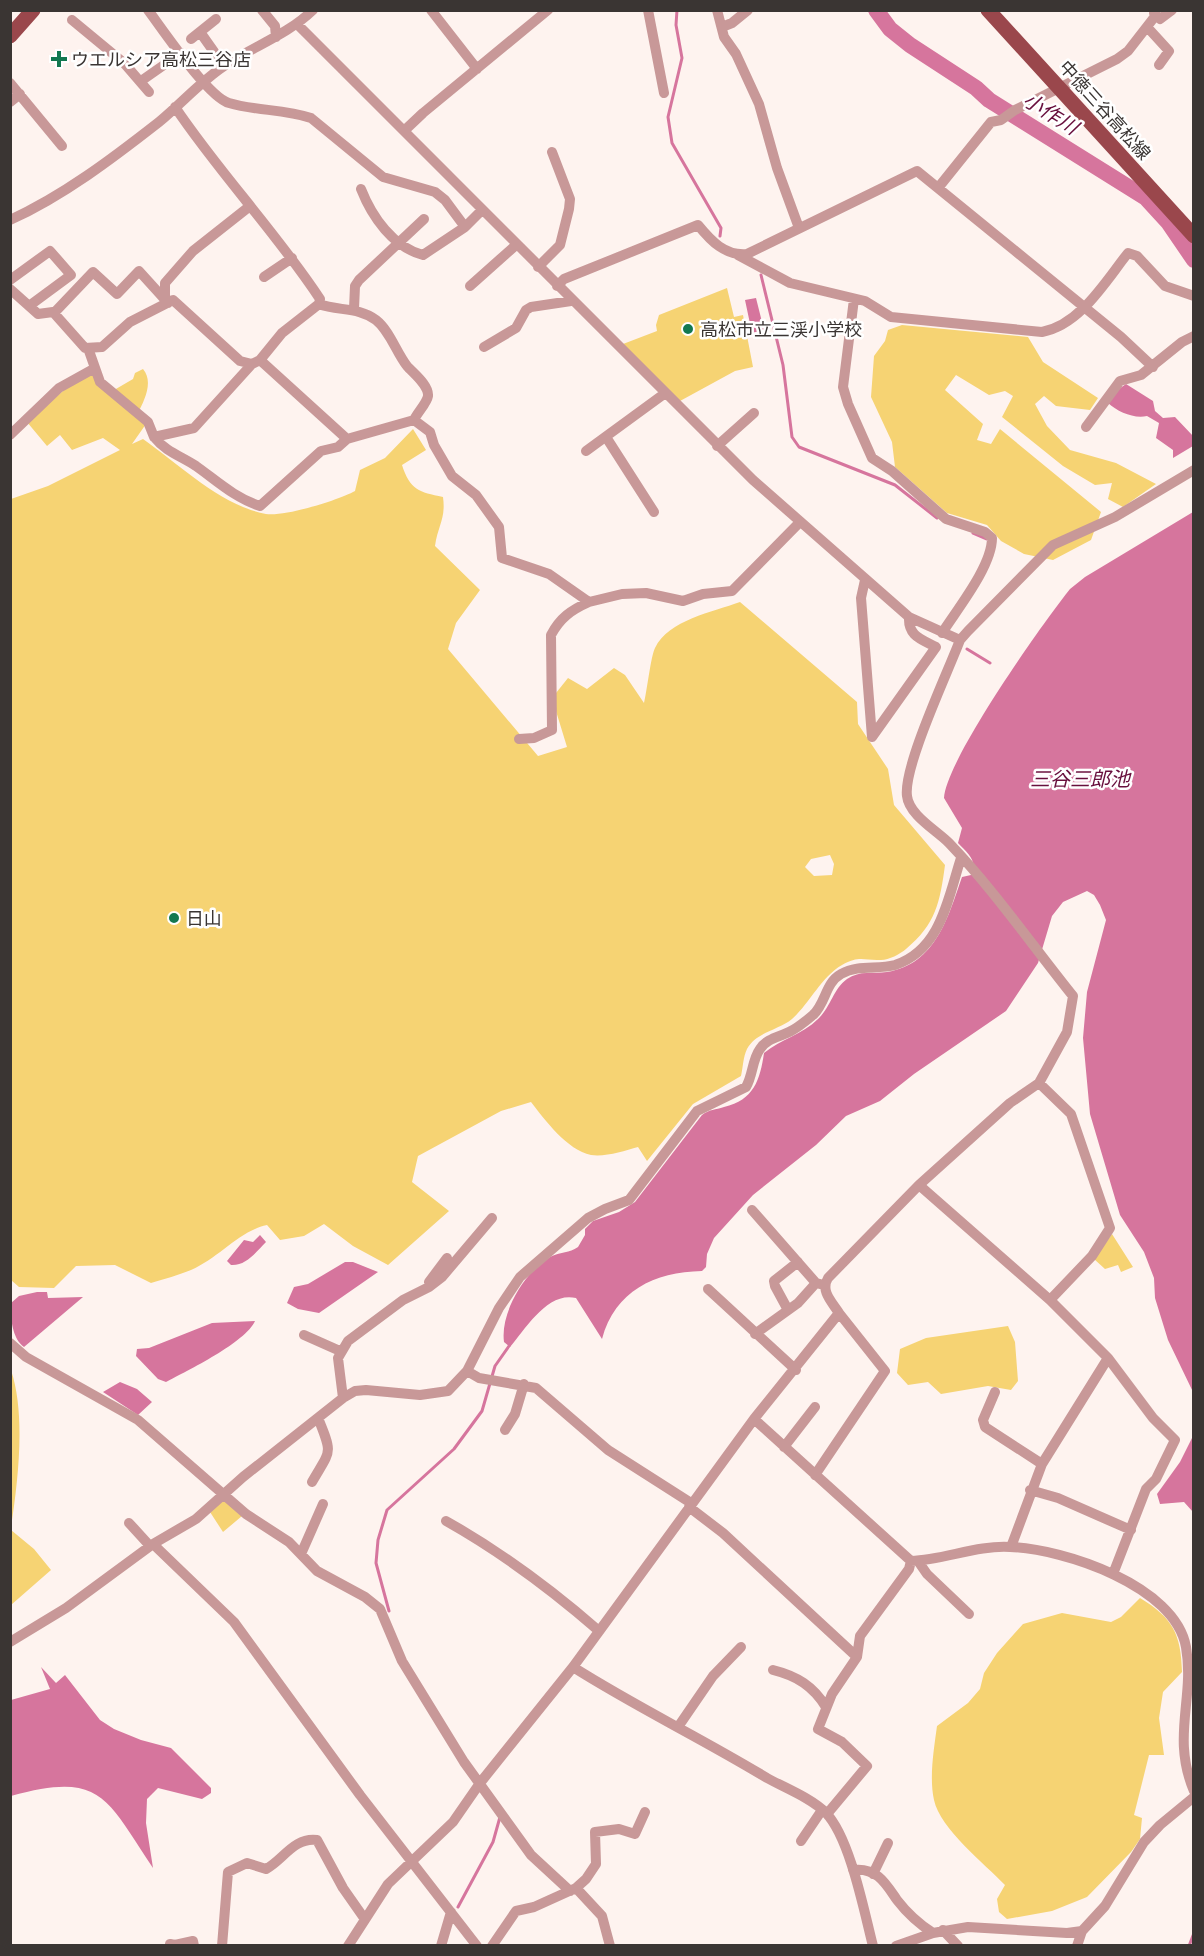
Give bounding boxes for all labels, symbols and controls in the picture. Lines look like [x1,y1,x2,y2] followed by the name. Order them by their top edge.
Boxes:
[71,48,251,71] place label: ウエルシア高松三谷店
[52,52,66,66] marker: ウエルシア高松三谷店
[1054,55,1156,165] street label: 中徳三谷高松線
[1019,87,1085,141] water label: 小作川
[700,318,862,341] place label: 高松市立三渓小学校
[681,322,695,336] marker: 高松市立三渓小学校
[1030,766,1132,791] water label: 三谷三郎池
[186,907,222,930] place label: 日山
[167,911,181,925] marker: 日山

